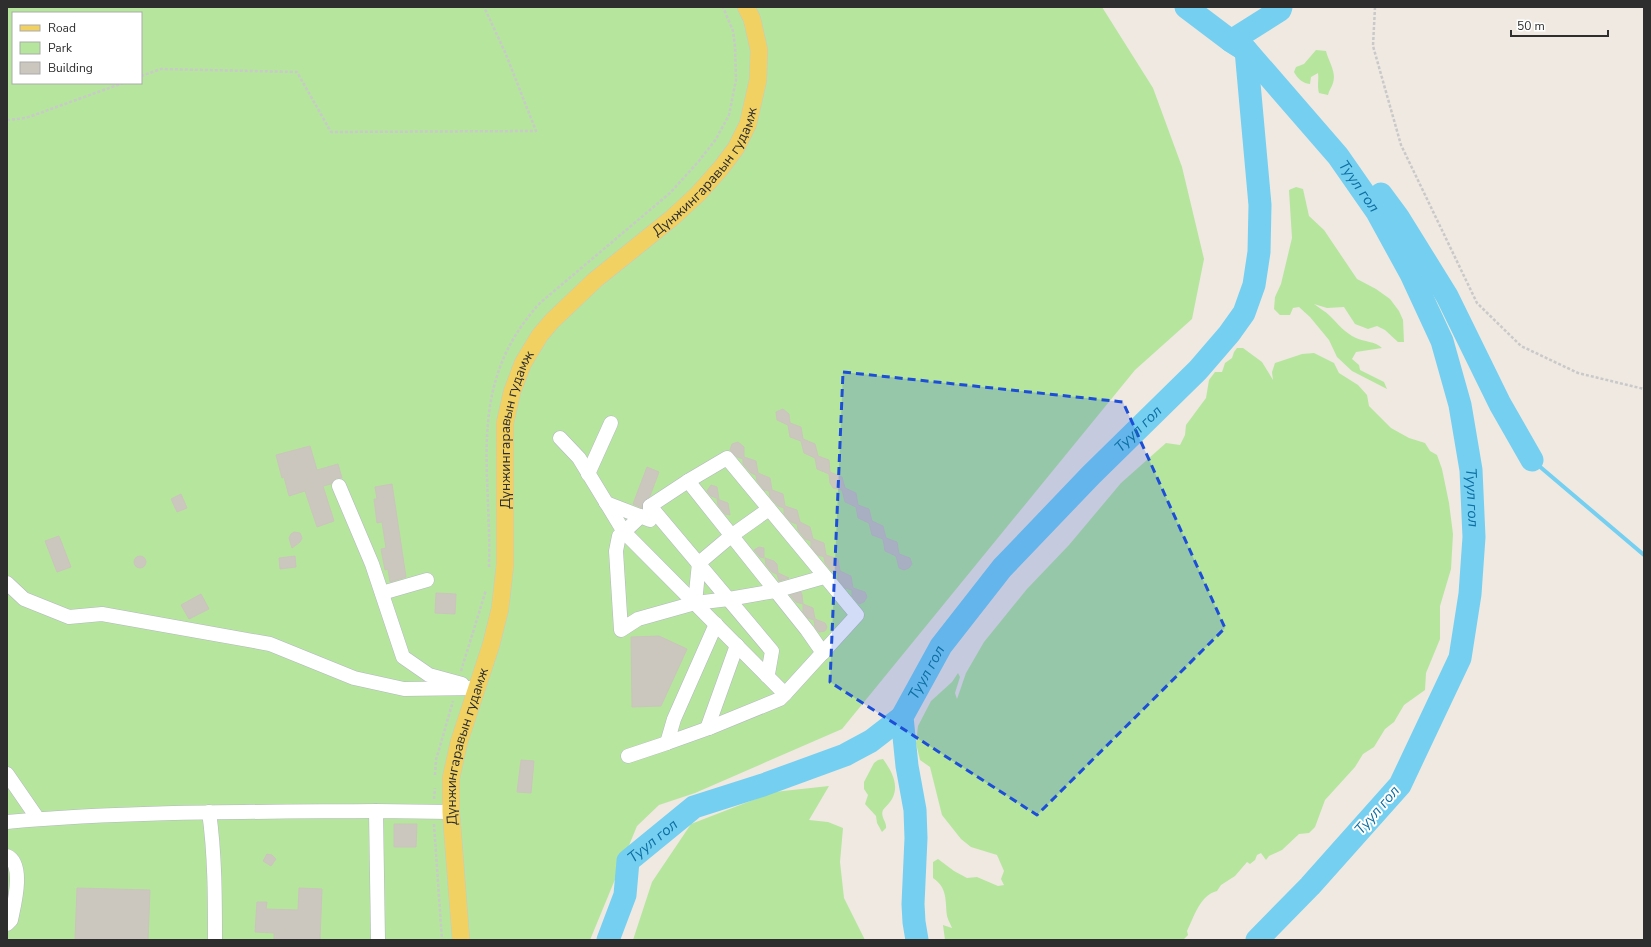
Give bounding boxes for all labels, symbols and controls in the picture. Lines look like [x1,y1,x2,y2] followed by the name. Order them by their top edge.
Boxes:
[12,12,142,84] legend
[1511,12,1608,38] scale bar
[1517,18,1545,34] text: 50 m
[48,20,76,36] text: Road
[48,40,73,56] text: Park
[48,60,93,76] text: Building
[648,105,761,240] street label: Дүнжингаравын гудамж
[1334,156,1384,216] water label: Туул гол
[495,347,538,509] street label: Дүнжингаравын гудамж
[1110,401,1166,457] water label: Туул гол
[1461,468,1484,528] water label: Туул гол
[903,642,949,703] water label: Туул гол
[441,665,492,826] street label: Дүнжингаравын гудамж
[1350,781,1404,839] water label: Туул гол
[623,814,682,867] water label: Туул гол

